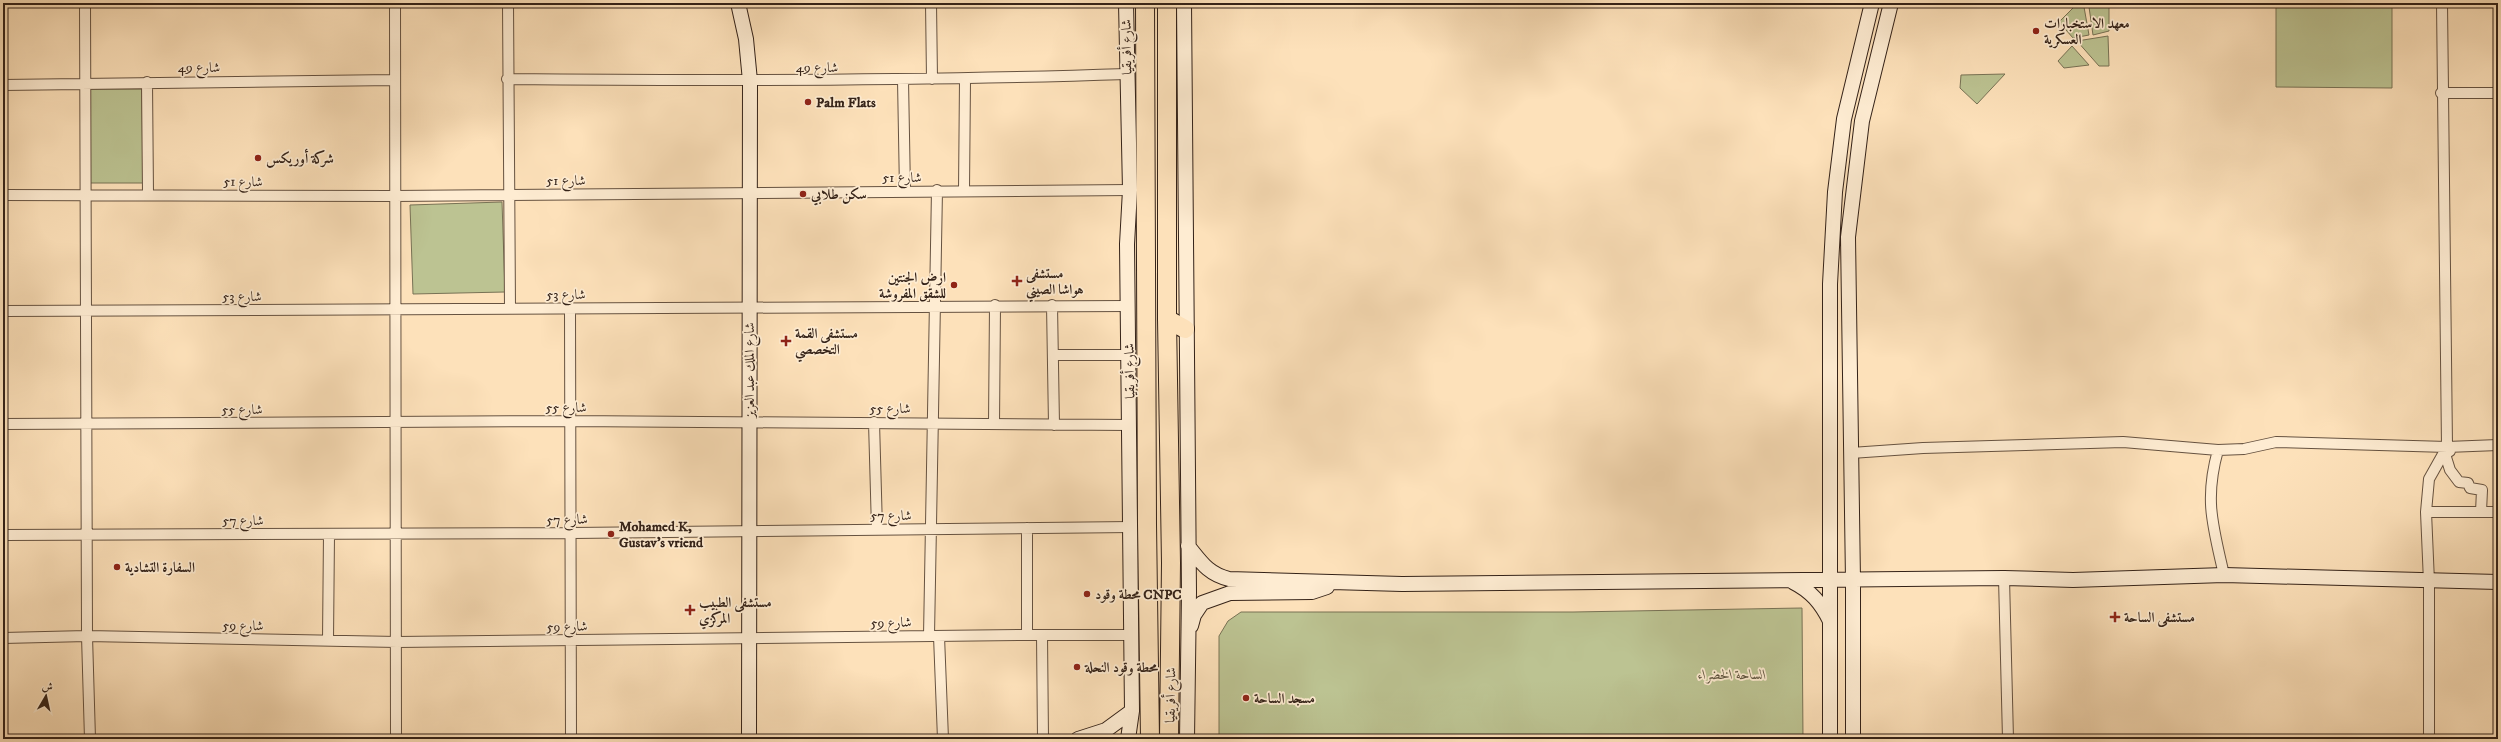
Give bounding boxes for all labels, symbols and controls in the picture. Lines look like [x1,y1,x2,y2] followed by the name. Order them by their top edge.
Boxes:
[2044,15,2130,49] place label: معهد الاستخبارات العسكرية
[1116,19,1138,75] street label: شارع أفريقيا
[2031,26,2041,36] marker: معهد الاستخبارات العسكرية
[178,59,220,79] street label: شارع 49
[796,59,838,79] street label: شارع 49
[816,94,876,112] place label: Palm Flats
[803,97,813,107] marker: Palm Flats
[266,148,334,168] place label: شركة أوريكس
[253,153,263,163] marker: شركة أوريكس
[882,169,922,189] street label: شارع 51
[546,172,586,192] street label: شارع 51
[223,173,263,193] street label: شارع 51
[810,186,867,206] place label: سكن طلابي
[798,189,808,199] marker: سكن طلابي
[1025,265,1084,303] place label: مستشفى هواشا الصيني
[879,269,946,303] place label: ارض الجنتين للشقق المفروشة
[1011,275,1023,287] marker: مستشفى هواشا الصيني
[949,280,959,290] marker: ارض الجنتين للشقق المفروشة
[546,286,586,306] street label: شارع 53
[222,288,262,308] street label: شارع 53
[741,322,761,420] street label: شارع الملك عبد العزيز
[795,325,858,363] place label: مستشفى القمة التخصصي
[780,335,792,347] marker: مستشفى القمة التخصصي
[1119,343,1141,399] street label: شارع أفريقيا
[545,399,587,419] street label: شارع 55
[869,400,911,420] street label: شارع 55
[221,401,263,421] street label: شارع 55
[870,507,912,527] street label: شارع 57
[546,511,588,531] street label: شارع 57
[222,512,264,532] street label: شارع 57
[619,518,704,552] place label: Mohamed K, Gustav’s vriend
[606,529,616,539] marker: Mohamed K, Gustav’s vriend
[125,559,195,577] place label: السفارة التشادية
[112,562,122,572] marker: السفارة التشادية
[1095,586,1182,604] place label: محطة وقود CNPC
[1082,589,1092,599] marker: محطة وقود CNPC
[699,594,772,630] place label: مستشفى الطبيب المركزي
[684,604,696,616] marker: مستشفى الطبيب المركزي
[2124,609,2195,628] place label: مستشفى الساحة
[2109,611,2121,623] marker: مستشفى الساحة
[870,614,912,634] street label: شارع 59
[222,617,264,637] street label: شارع 59
[546,618,588,638] street label: شارع 59
[1084,659,1159,677] place label: محطة وقود النحلة
[1072,662,1082,672] marker: محطة وقود النحلة
[1698,666,1766,684] park label: الساحة الخضراء
[1160,667,1182,723] street label: شارع أفريقيا
[26,676,66,716] north arrow
[41,679,54,695] text: ش
[1254,690,1315,708] place label: مسجد الساحة
[1241,693,1251,703] marker: مسجد الساحة

